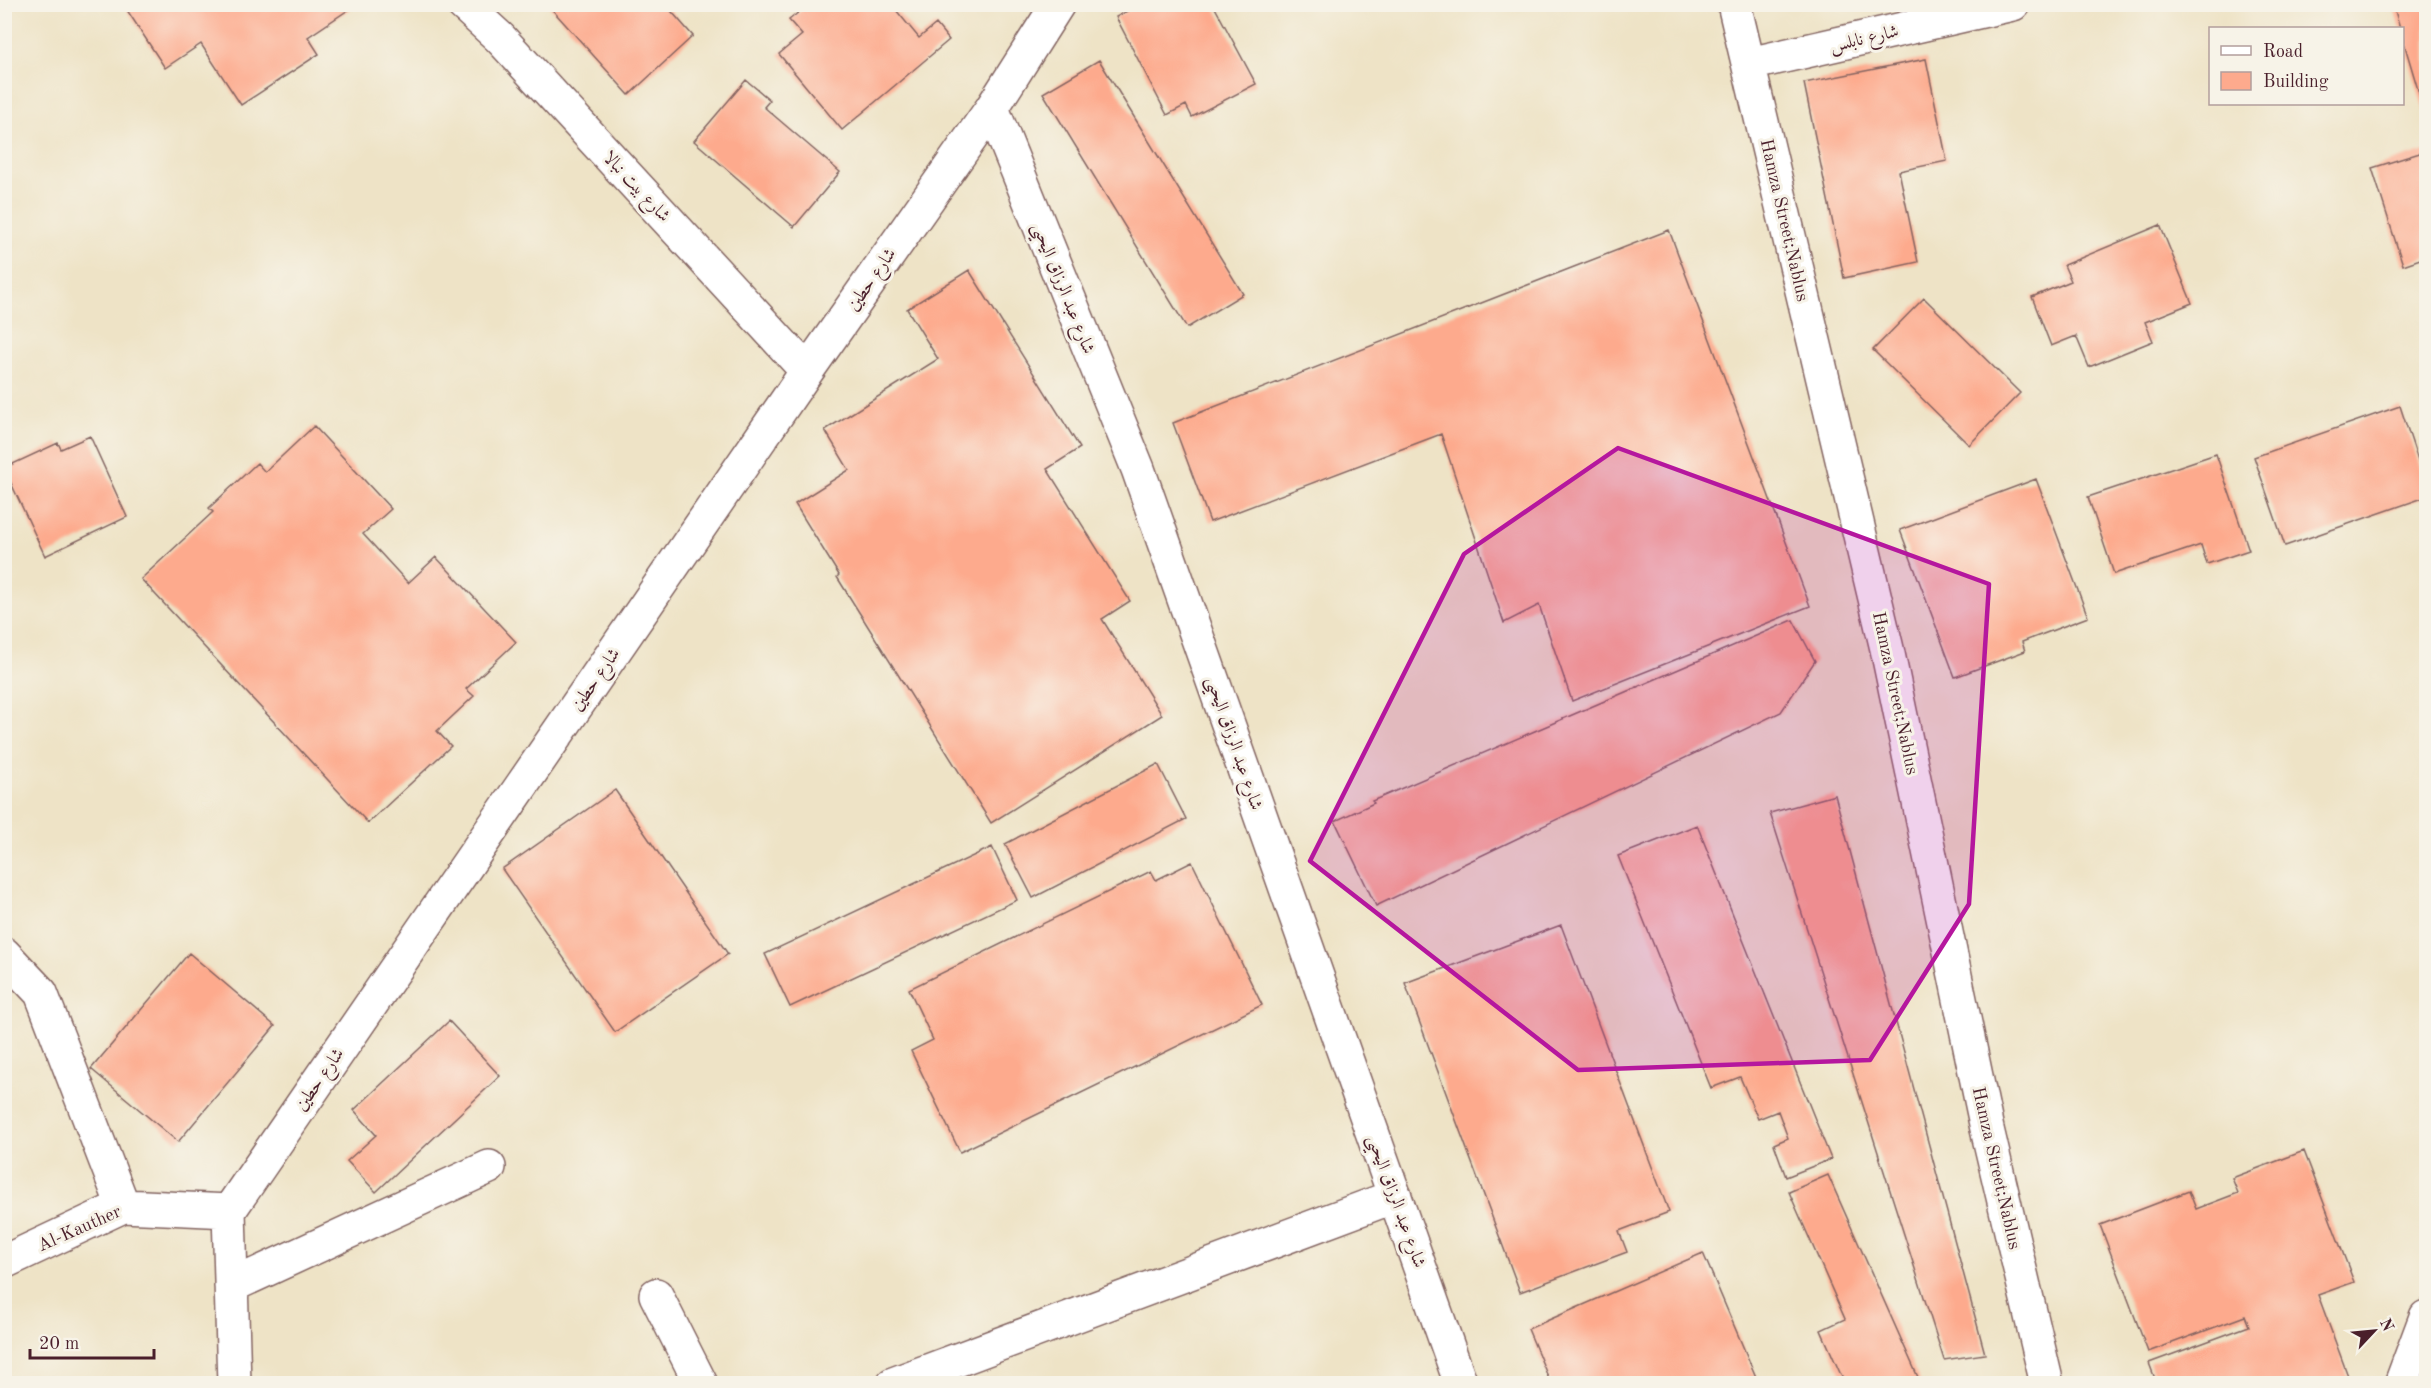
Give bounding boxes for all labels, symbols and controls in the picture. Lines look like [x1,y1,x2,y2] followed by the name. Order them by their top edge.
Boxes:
[1828,22,1902,61] street label: شارع نابلس
[2209,27,2404,105] legend
[2263,43,2303,61] text: Road
[2263,73,2329,91] text: Building
[1757,137,1812,303] street label: Hamza Street;Nablus
[596,148,673,229] street label: شارع بيت نبالا
[1024,220,1098,358] street label: شارع عبد الرزاق اليحيى
[844,245,904,317] street label: شارع حطين
[1869,610,1921,777] street label: Hamza Street;Nablus
[568,645,628,717] street label: شارع حطين
[1198,674,1265,814] street label: شارع عبد الرزاق اليحيى
[292,1045,352,1117] street label: شارع حطين
[1969,1085,2024,1251] street label: Hamza Street;Nablus
[1359,1133,1428,1272] street label: شارع عبد الرزاق اليحيى
[35,1202,124,1255] street label: Al-Kauther
[2344,1301,2404,1361] north arrow
[2376,1316,2396,1335] text: N
[30,1322,154,1360] scale bar
[39,1335,79,1353] text: 20 m

